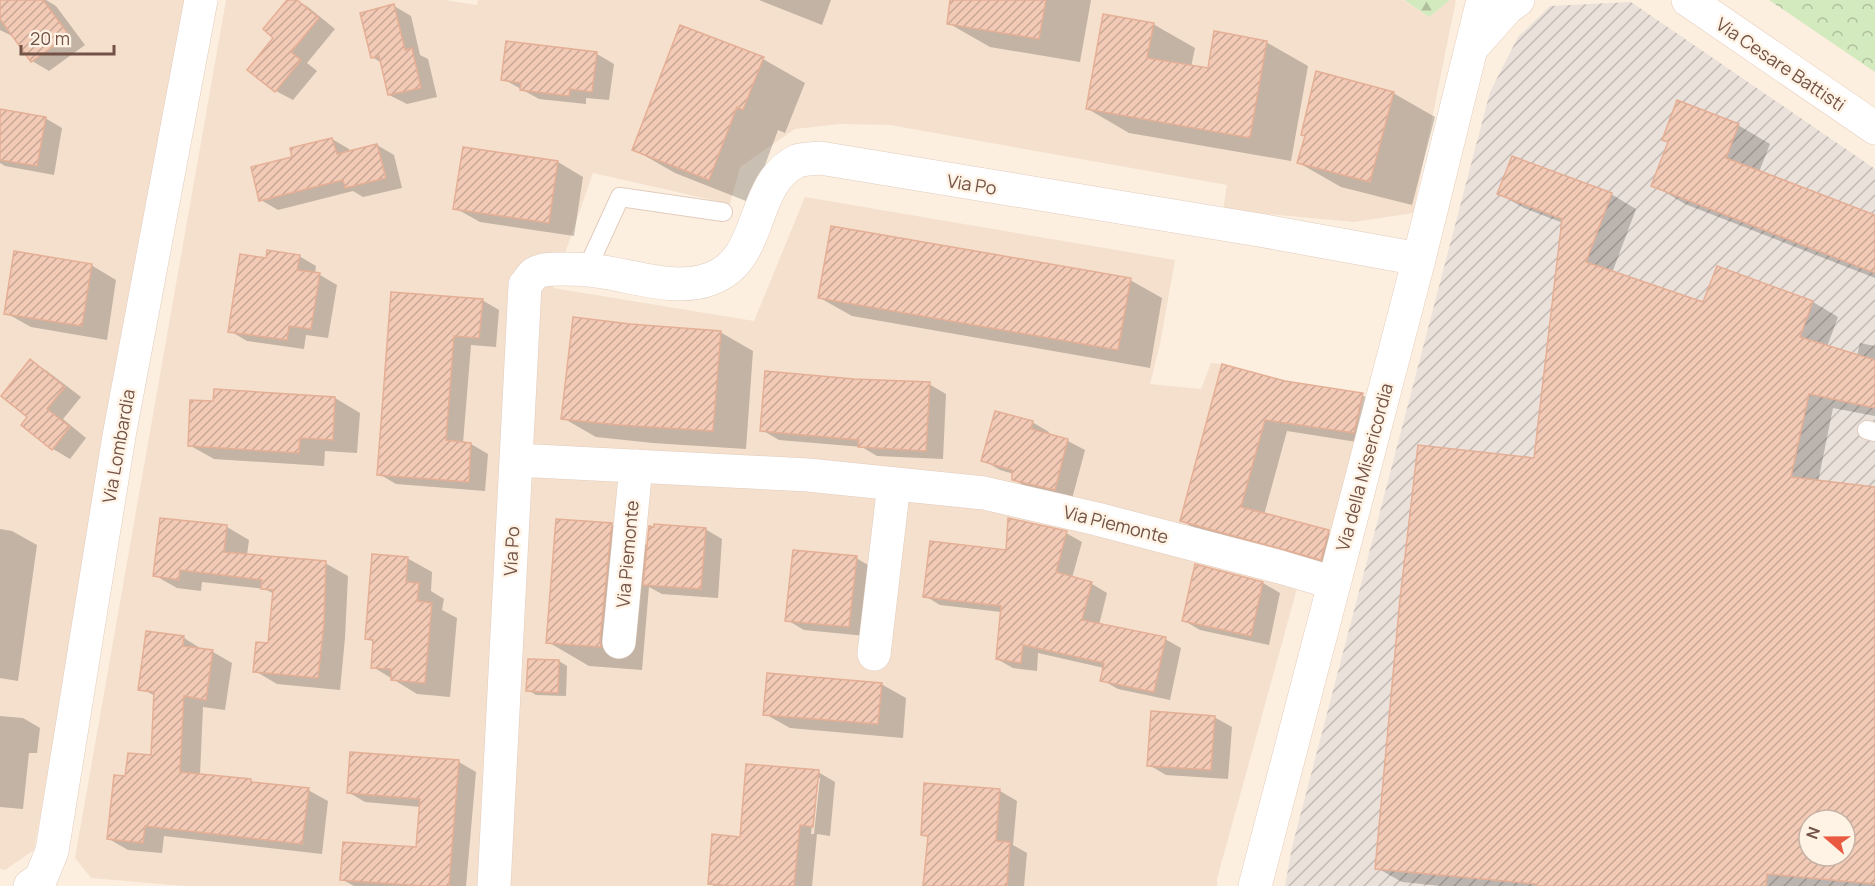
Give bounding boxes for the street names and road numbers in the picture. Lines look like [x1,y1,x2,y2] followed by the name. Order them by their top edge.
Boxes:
[1712,12,1850,116] street label: Via Cesare Battisti
[946,168,998,200] street label: Via Po
[1330,380,1398,554] street label: Via della Misericordia
[96,387,140,505] street label: Via Lombardia
[610,499,644,609] street label: Via Piemonte
[1061,499,1171,549] street label: Via Piemonte
[498,526,524,576] street label: Via Po

